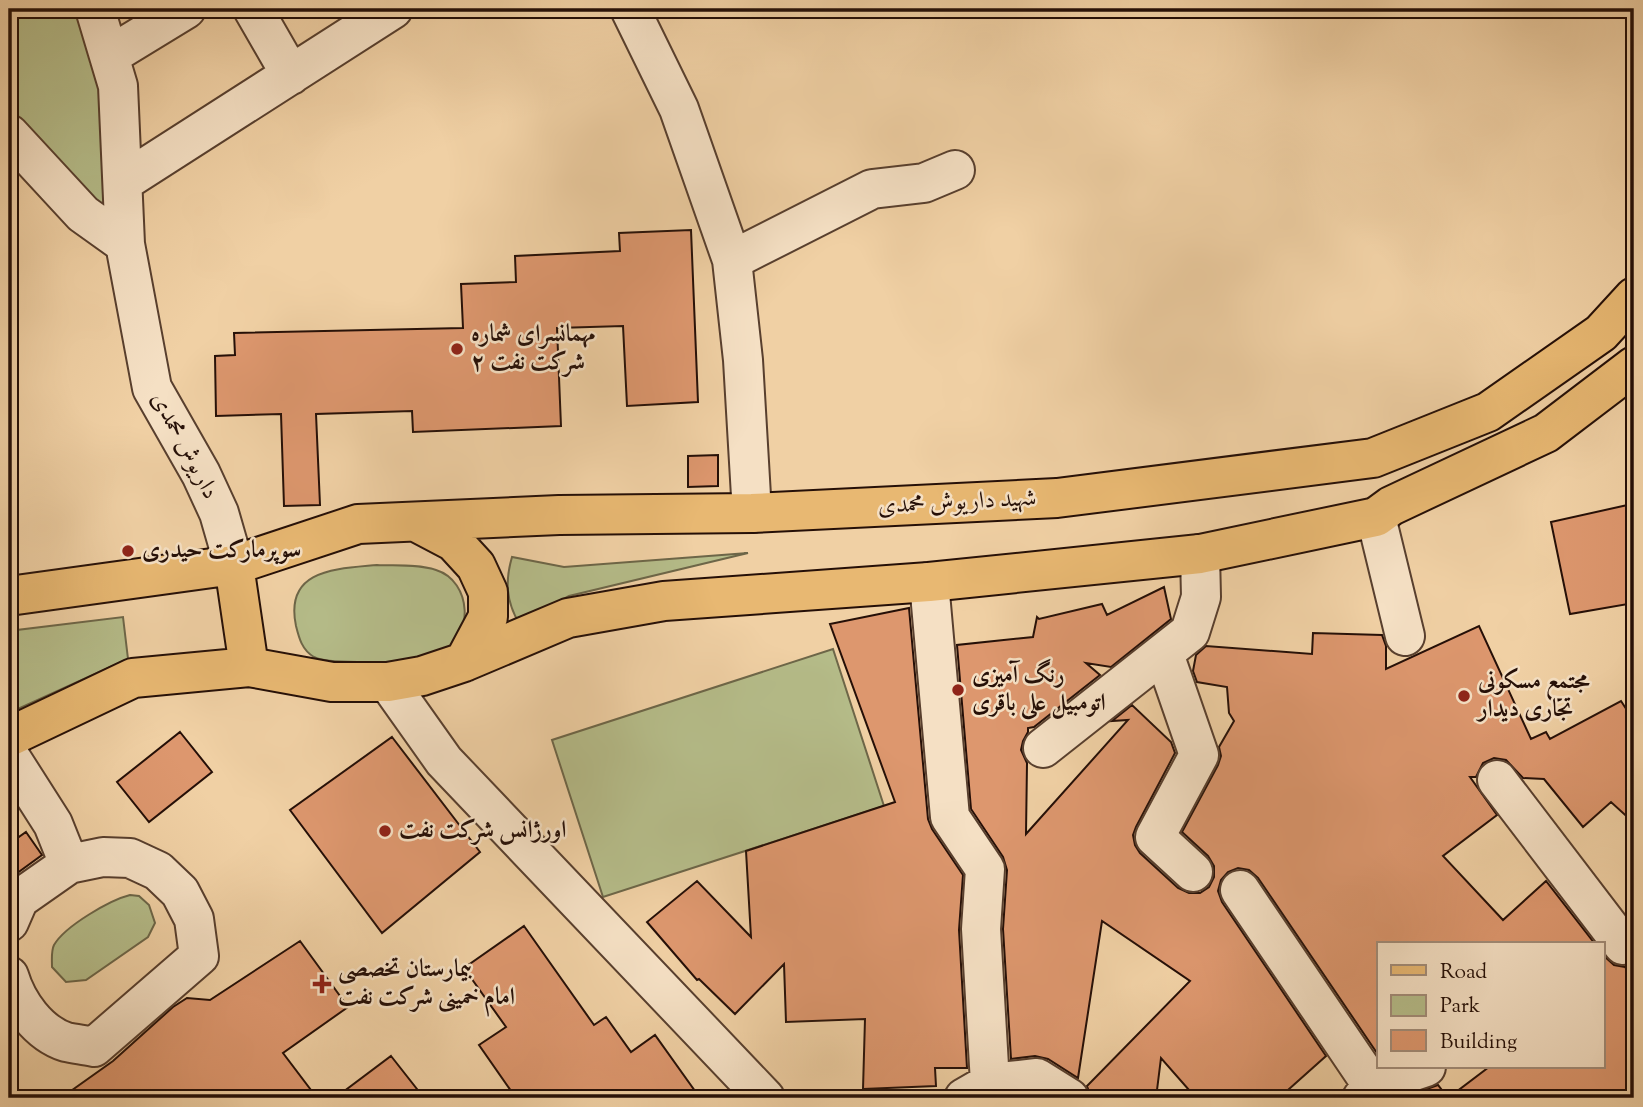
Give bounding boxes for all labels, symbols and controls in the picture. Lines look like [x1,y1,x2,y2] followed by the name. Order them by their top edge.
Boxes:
[471,318,595,380] place label: مهمانسرای شماره ۲ شرکت نفت
[449,341,465,357] marker: مهمانسرای شماره ۲ شرکت نفت
[141,386,227,506] street label: داریوش محمدی
[877,482,1037,524] street label: شهید داریوش محمدی
[142,534,301,568] place label: سوپرمارکت حیدری
[120,543,136,559] marker: سوپرمارکت حیدری
[972,658,1106,721] place label: رنگ آمیزی اتومبیل علی باقری
[1475,665,1590,727] place label: مجتمع مسکونی تجاری دیدار
[950,682,966,698] marker: رنگ آمیزی اتومبیل علی باقری
[1456,688,1472,704] marker: مجتمع مسکونی تجاری دیدار
[399,814,567,848] place label: اورژانس شرکت نفت
[377,823,393,839] marker: اورژانس شرکت نفت
[1377,942,1604,1068] legend
[338,953,515,1017] place label: بیمارستان تخصصی امام خمینی شرکت نفت
[1440,958,1487,988] text: Road
[312,974,332,994] marker: بیمارستان تخصصی امام خمینی شرکت نفت
[1440,992,1481,1022] text: Park
[1440,1028,1517,1058] text: Building

